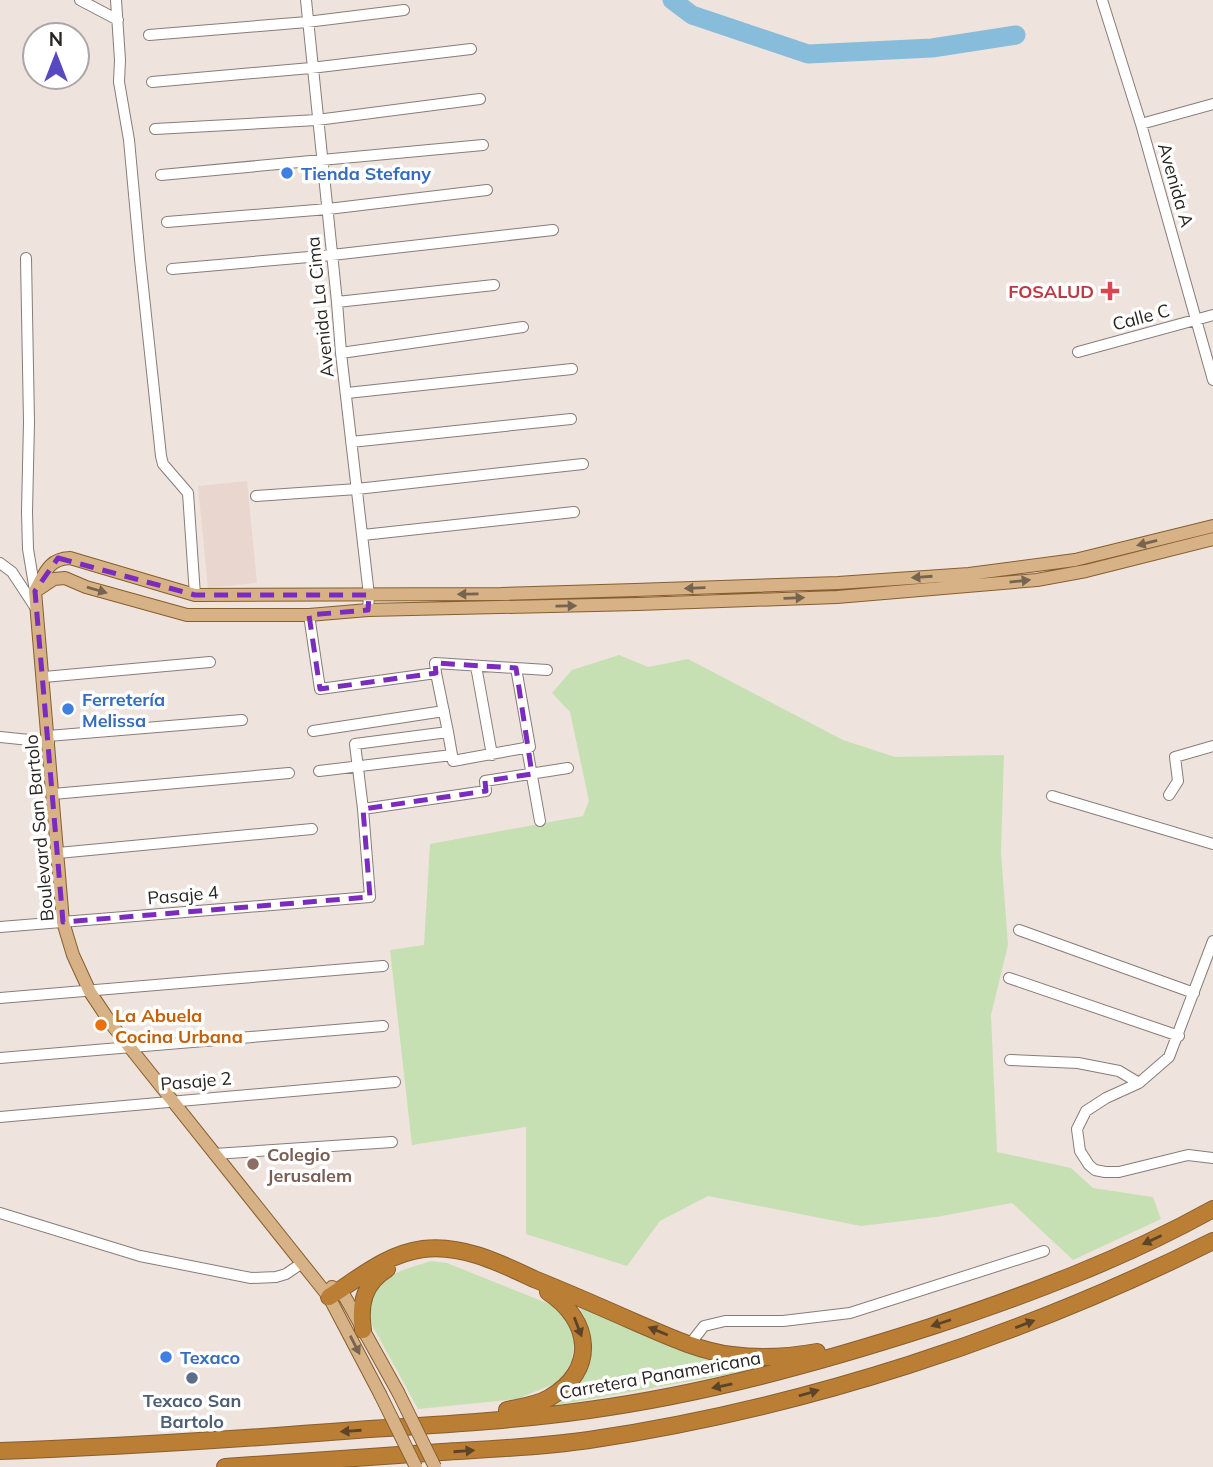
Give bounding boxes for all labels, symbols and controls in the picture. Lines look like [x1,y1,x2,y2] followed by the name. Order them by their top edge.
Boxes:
[21,21,91,91] north arrow
[49,27,63,51] text: N
[1153,140,1199,230] street label: Avenida A
[301,162,431,185] place label: Tienda Stefany
[279,165,295,181] marker: Tienda Stefany
[301,235,339,379] street label: Avenida La Cima
[1008,280,1094,303] place label: FOSALUD
[1100,281,1120,301] marker: FOSALUD
[1110,298,1172,336] street label: Calle C
[1136,538,1158,549] one-way arrow
[911,572,933,583] one-way arrow
[1010,576,1032,587] one-way arrow
[684,583,706,594] one-way arrow
[87,585,109,596] one-way arrow
[456,588,478,600] one-way arrow
[783,593,805,604] one-way arrow
[556,600,578,612] one-way arrow
[82,688,165,732] place label: Ferretería Melissa
[60,701,76,717] marker: Ferretería Melissa
[19,734,59,922] street label: Boulevard San Bartolo
[146,880,220,910] street label: Pasaje 4
[115,1004,243,1048] place label: La Abuela Cocina Urbana
[93,1017,109,1033] marker: La Abuela Cocina Urbana
[159,1066,233,1096] street label: Pasaje 2
[267,1143,352,1187] place label: Colegio Jerusalem
[245,1156,261,1172] marker: Colegio Jerusalem
[1142,1234,1162,1245] one-way arrow
[573,1317,584,1338] one-way arrow
[930,1318,951,1329] one-way arrow
[1015,1319,1036,1330] one-way arrow
[647,1326,668,1337] one-way arrow
[350,1335,361,1355] one-way arrow
[180,1346,240,1369] place label: Texaco
[557,1346,763,1404] street label: Carretera Panamericana
[158,1349,174,1365] marker: Texaco
[184,1370,200,1386] marker: Texaco San Bartolo
[711,1381,733,1392] one-way arrow
[798,1387,820,1398] one-way arrow
[143,1389,241,1433] place label: Texaco San Bartolo
[340,1426,362,1437] one-way arrow
[453,1445,475,1456] one-way arrow

